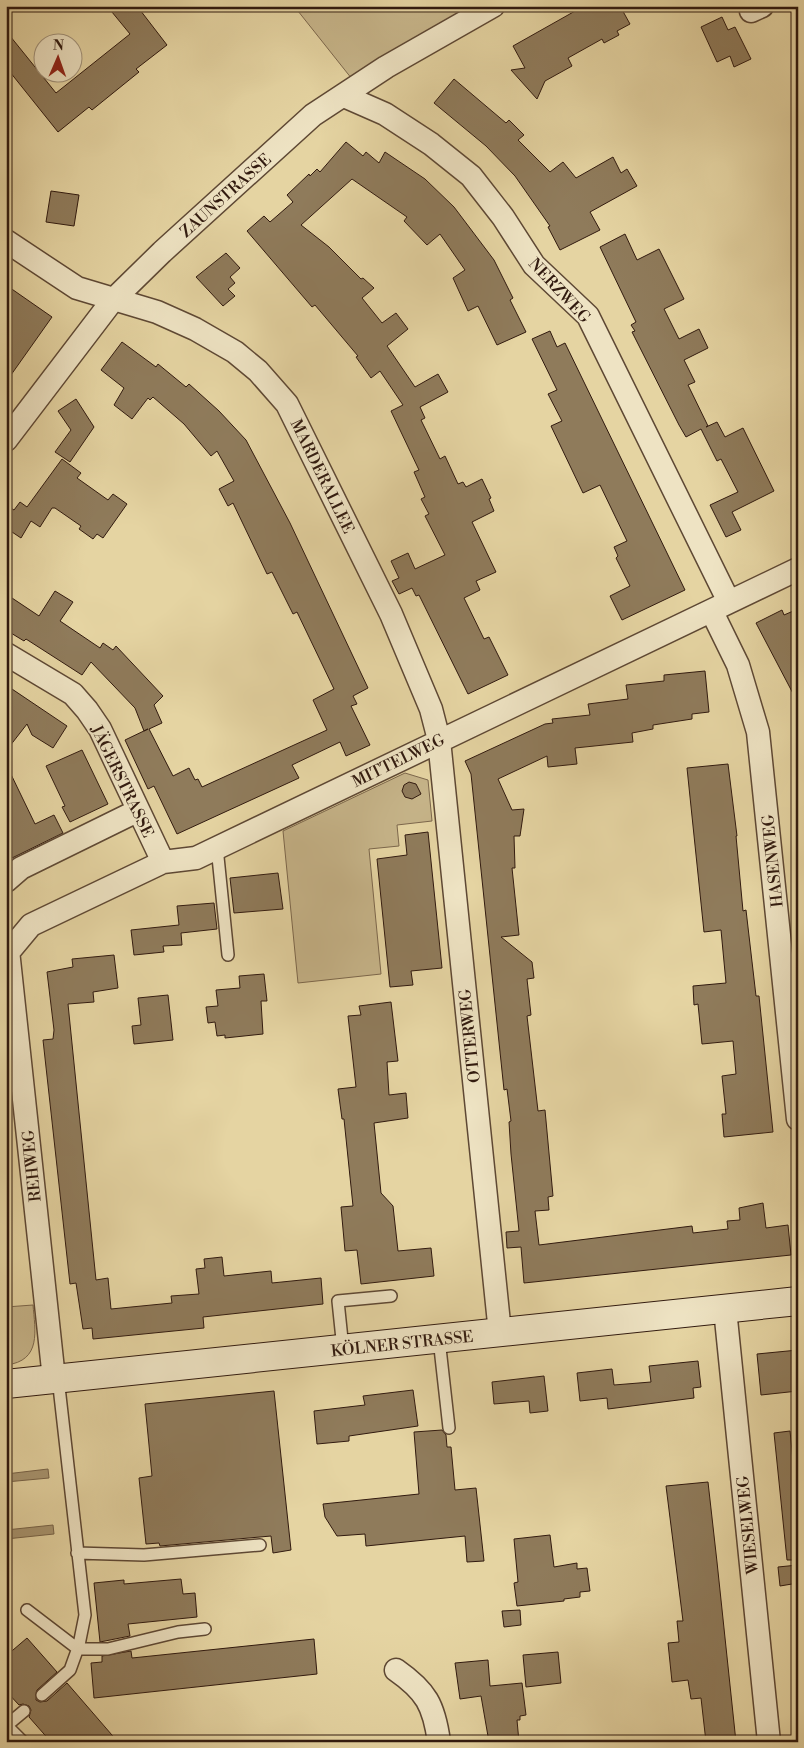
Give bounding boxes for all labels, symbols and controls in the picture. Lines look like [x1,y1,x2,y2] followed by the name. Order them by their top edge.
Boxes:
[32,32,82,82] north arrow
[53,37,64,55] text: N
[176,150,275,242] street label: ZAUNSTRASSE
[524,254,595,327] street label: NERZWEG
[286,416,358,537] street label: MARDERALLEE
[86,721,159,841] street label: JÄGERSTRASSE
[349,730,448,792] street label: MITTELWEG
[758,813,788,908] street label: HASENWEG
[455,988,485,1084] street label: OTTERWEG
[18,1129,46,1203] street label: REHWEG
[330,1325,474,1361] street label: KÖLNER STRASSE
[733,1475,763,1576] street label: WIESELWEG

